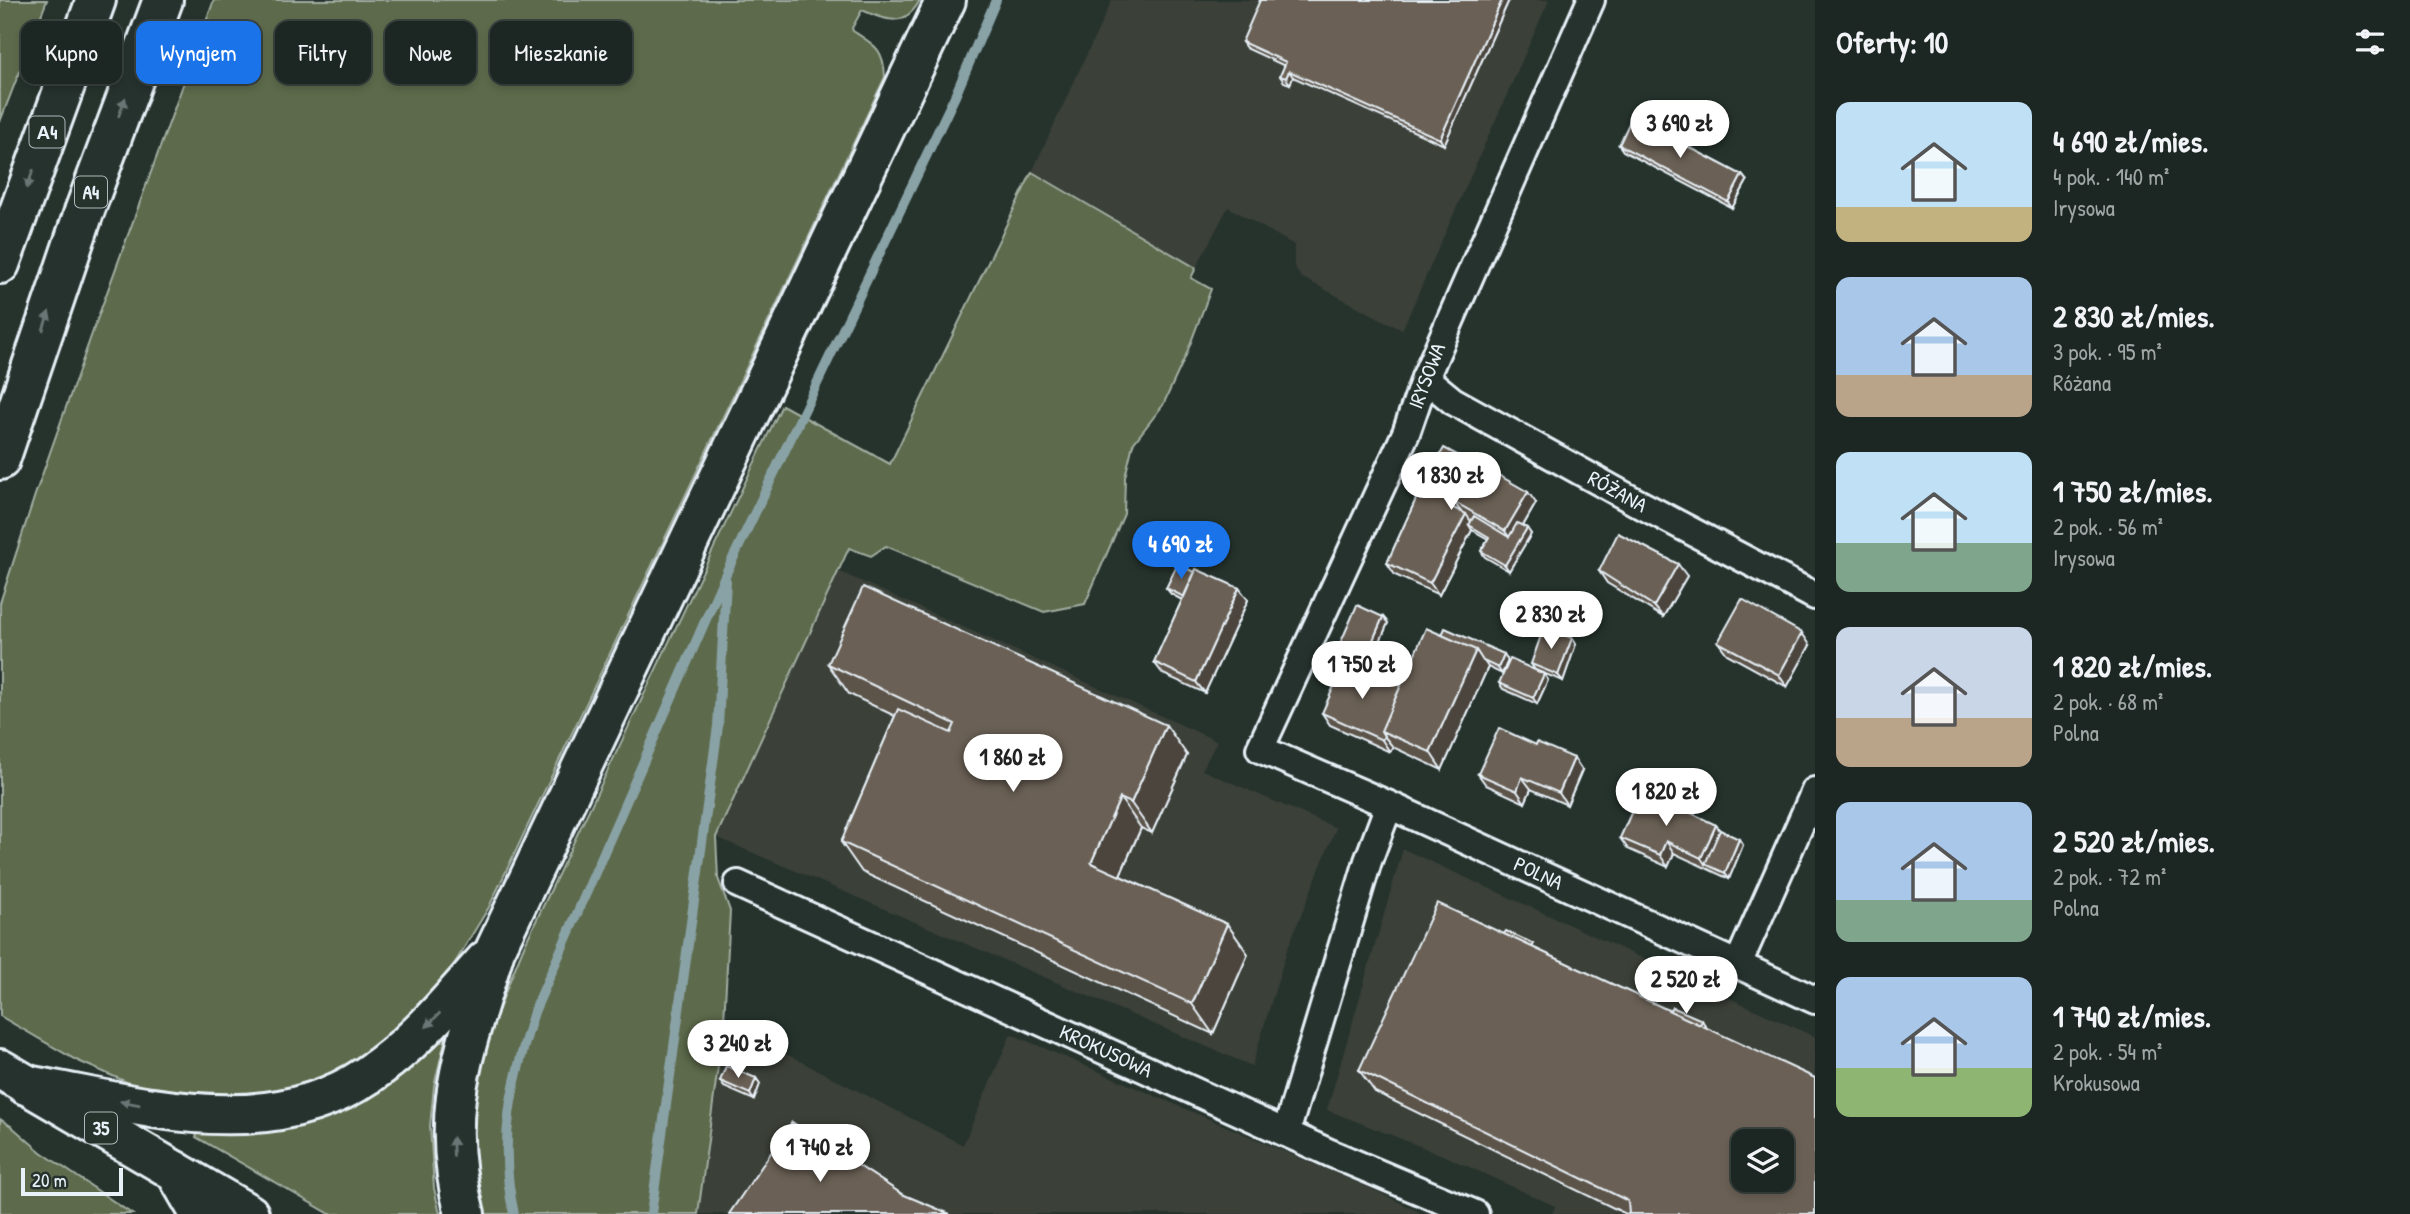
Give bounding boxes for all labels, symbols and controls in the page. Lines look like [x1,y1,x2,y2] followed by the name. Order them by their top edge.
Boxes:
[21,21,122,84] chip: Kupno
[136,21,261,84] chip: Wynajem
[275,21,371,84] chip: Filtry
[385,21,476,84] chip: Nowe
[490,21,632,84] chip: Mieszkanie
[1836,22,1948,62] text: Oferty: 10
[2351,23,2389,61] icon: filters
[117,96,128,117] one-way arrow
[1608,100,1752,160] pin: 3 690 zł
[1646,107,1714,138] text: 3 690 zł
[30,116,64,148] road number: А4
[2053,121,2208,161] text: 4 690 zł/mies.
[1892,130,1976,214] icon: home
[2053,161,2169,192] text: 4 pok. · 140 m²
[24,168,35,189] one-way arrow
[75,176,107,208] road number: A4
[2053,192,2115,223] text: Irysowa
[2053,296,2215,336] text: 2 830 zł/mies.
[1892,305,1976,389] icon: home
[42,310,52,331] one-way arrow
[2053,336,2162,367] text: 3 pok. · 95 m²
[1401,339,1452,413] street label: IRYSOWA
[2053,367,2111,398] text: Różana
[1379,452,1523,512] pin: 1 830 zł
[1417,459,1485,490] text: 1 830 zł
[1583,463,1652,519] street label: RÓŻANA
[2053,471,2213,511] text: 1 750 zł/mies.
[1892,480,1976,564] icon: home
[2053,511,2163,542] text: 2 pok. · 56 m²
[1109,522,1253,581] pin: 4 690 zł
[1148,528,1214,559] text: 4 690 zł
[2053,542,2115,573] text: Irysowa
[1479,592,1623,651] pin: 2 830 zł
[1516,598,1586,629] text: 2 830 zł
[1290,642,1434,701] pin: 1 750 zł
[2053,646,2212,686] text: 1 820 zł/mies.
[1328,648,1396,679] text: 1 750 zł
[1892,655,1976,739] icon: home
[2053,686,2163,717] text: 2 pok. · 68 m²
[2053,717,2099,748] text: Polna
[941,734,1085,794] pin: 1 860 zł
[980,741,1046,772] text: 1 860 zł
[1594,768,1738,828] pin: 1 820 zł
[1632,775,1700,806] text: 1 820 zł
[2053,821,2215,861] text: 2 520 zł/mies.
[1892,830,1976,914] icon: home
[1509,849,1568,897] street label: POLNA
[2053,861,2166,892] text: 2 pok. · 72 m²
[2053,892,2099,923] text: Polna
[1614,956,1758,1016] pin: 2 520 zł
[1651,963,1721,994] text: 2 520 zł
[2053,996,2211,1036] text: 1 740 zł/mies.
[1892,1005,1976,1089] icon: home
[424,1011,441,1028] one-way arrow
[1055,1017,1157,1084] street label: KROKUSOWA
[666,1020,810,1080] pin: 3 240 zł
[703,1027,773,1058] text: 3 240 zł
[2053,1036,2162,1067] text: 2 pok. · 54 m²
[2053,1067,2140,1098] text: Krokusowa
[119,1097,141,1108] one-way arrow
[85,1112,117,1144] road number: 35
[748,1124,892,1184] pin: 1 740 zł
[1731,1129,1794,1192] map controls
[1731,1129,1794,1192] button: layers
[786,1131,854,1162] text: 1 740 zł
[447,1136,458,1158] one-way arrow
[21,1165,122,1197] scale bar
[32,1167,67,1193] text: 20 m

